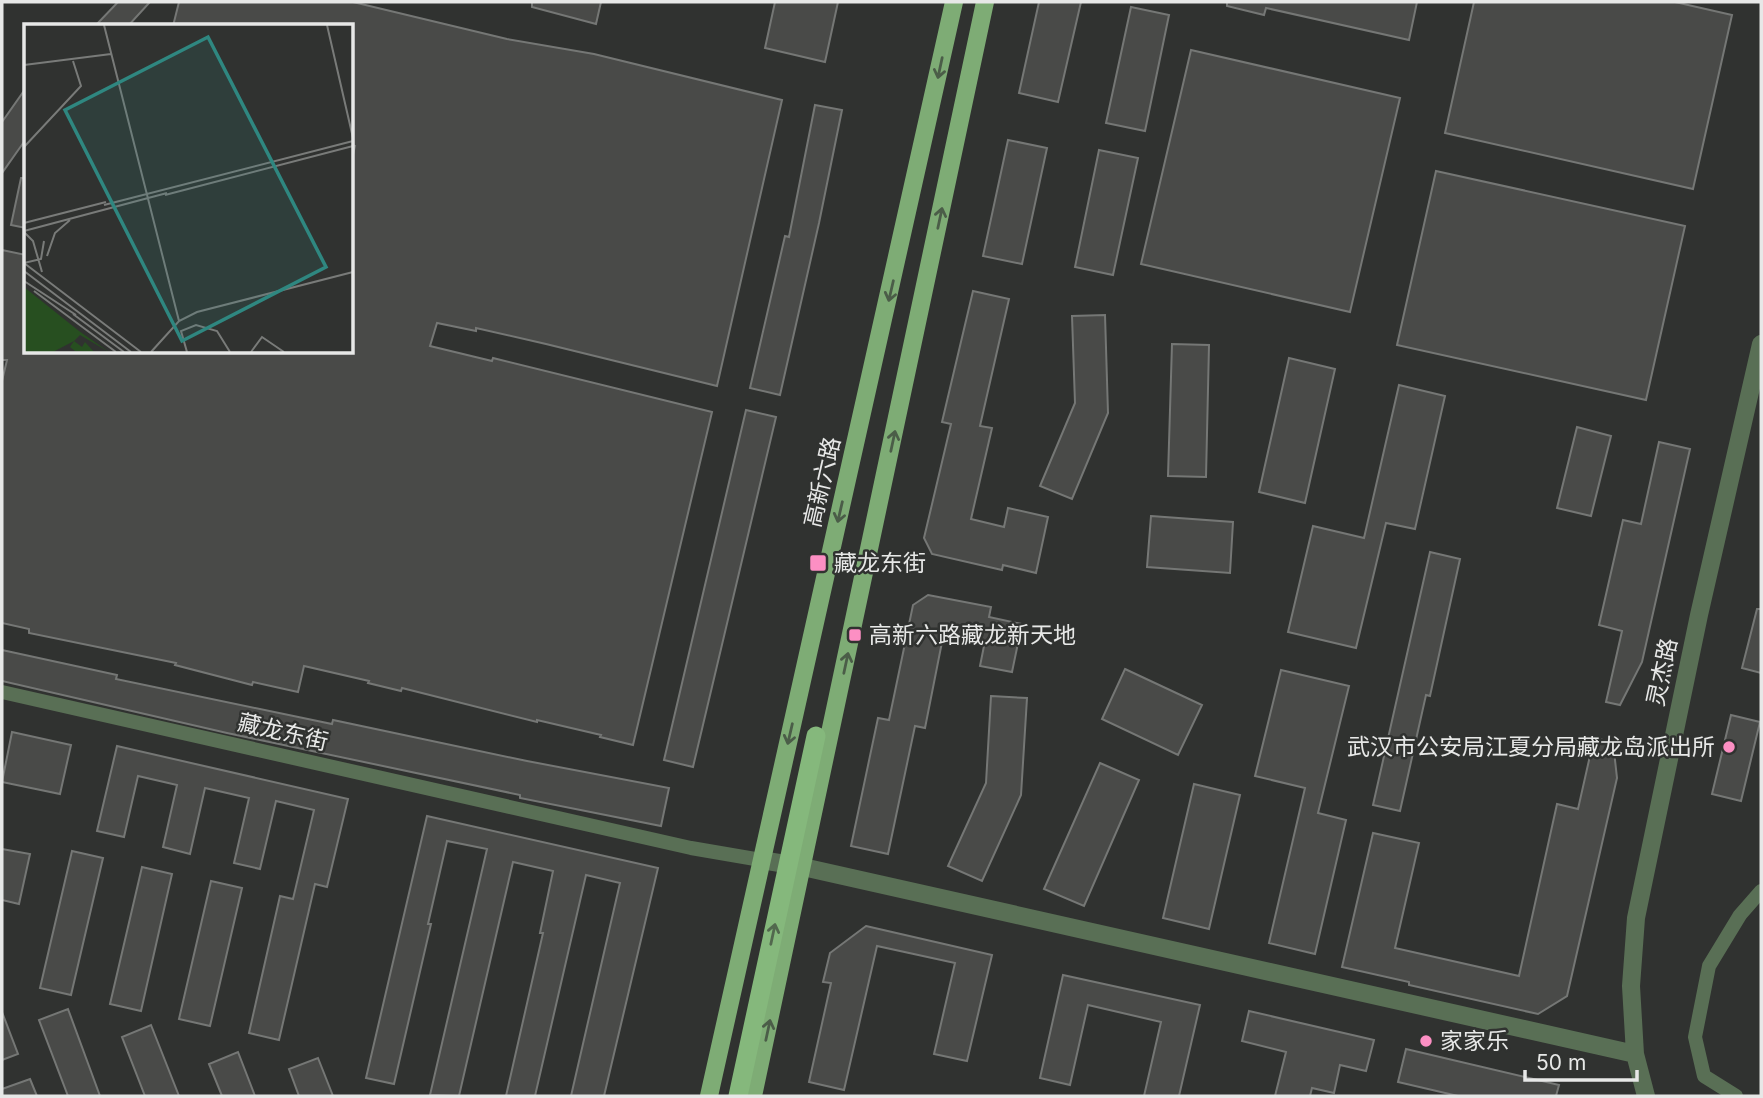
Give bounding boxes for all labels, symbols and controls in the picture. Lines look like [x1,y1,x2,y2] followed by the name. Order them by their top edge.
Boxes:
[24,24,354,354] inset map
[932,56,946,79] one-way arrow
[933,207,947,230] one-way arrow
[884,279,897,302] one-way arrow
[886,430,900,453] one-way arrow
[798,434,846,530] street label: 高新六路
[833,501,846,523] one-way arrow
[834,549,926,577] place label: 藏龙东街
[808,553,828,573] marker: 藏龙东街
[869,621,1076,649] place label: 高新六路藏龙新天地
[847,627,863,643] marker: 高新六路藏龙新天地
[1641,635,1683,709] street label: 灵杰路
[839,652,853,675] one-way arrow
[235,708,331,756] street label: 藏龙东街
[782,722,796,745] one-way arrow
[1347,733,1715,761] place label: 武汉市公安局江夏分局藏龙岛派出所
[1721,739,1737,755] marker: 武汉市公安局江夏分局藏龙岛派出所
[767,923,781,946] one-way arrow
[761,1019,775,1042] one-way arrow
[1440,1027,1509,1055] place label: 家家乐
[1418,1033,1434,1049] marker: 家家乐
[1525,1038,1637,1082] scale bar
[1536,1050,1586,1075] text: 50 m

